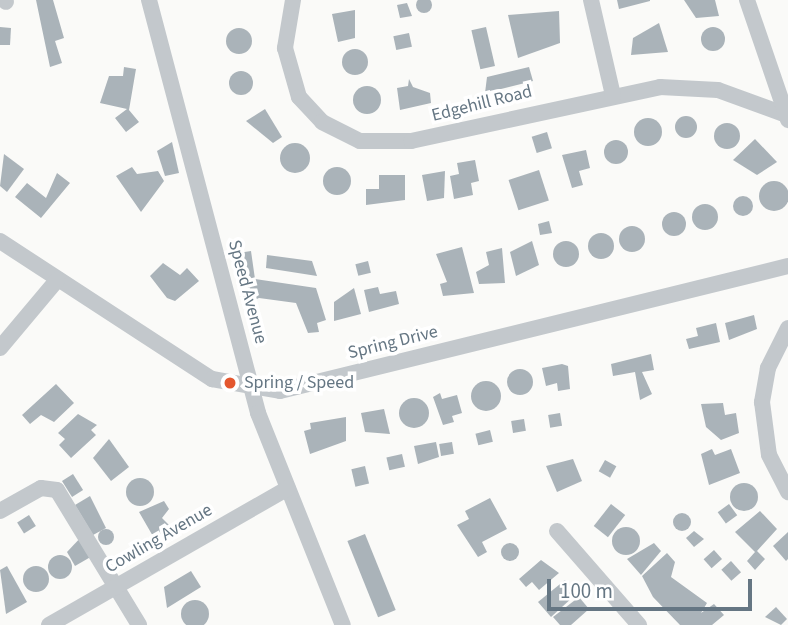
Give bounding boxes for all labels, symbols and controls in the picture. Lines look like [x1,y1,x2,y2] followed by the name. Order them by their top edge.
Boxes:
[430,81,534,127] street label: Edgehill Road
[223,238,271,346] street label: Speed Avenue
[346,321,440,365] street label: Spring Drive
[244,372,354,394] place label: Spring / Speed
[222,375,238,391] marker: Spring / Speed
[102,500,216,578] street label: Cowling Avenue
[550,566,755,610] scale bar
[560,576,613,606] text: 100 m

